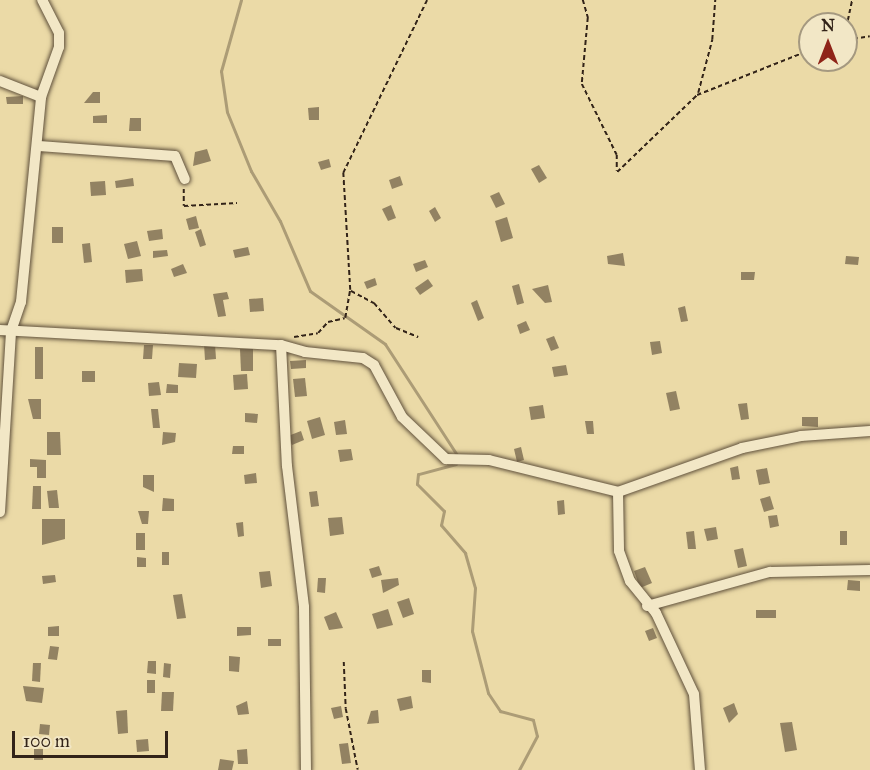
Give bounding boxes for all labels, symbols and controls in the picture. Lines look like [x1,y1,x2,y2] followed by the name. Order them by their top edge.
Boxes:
[798,12,858,72] north arrow
[821,16,835,35] text: N
[15,719,171,757] scale bar
[23,730,70,752] text: 100 m

